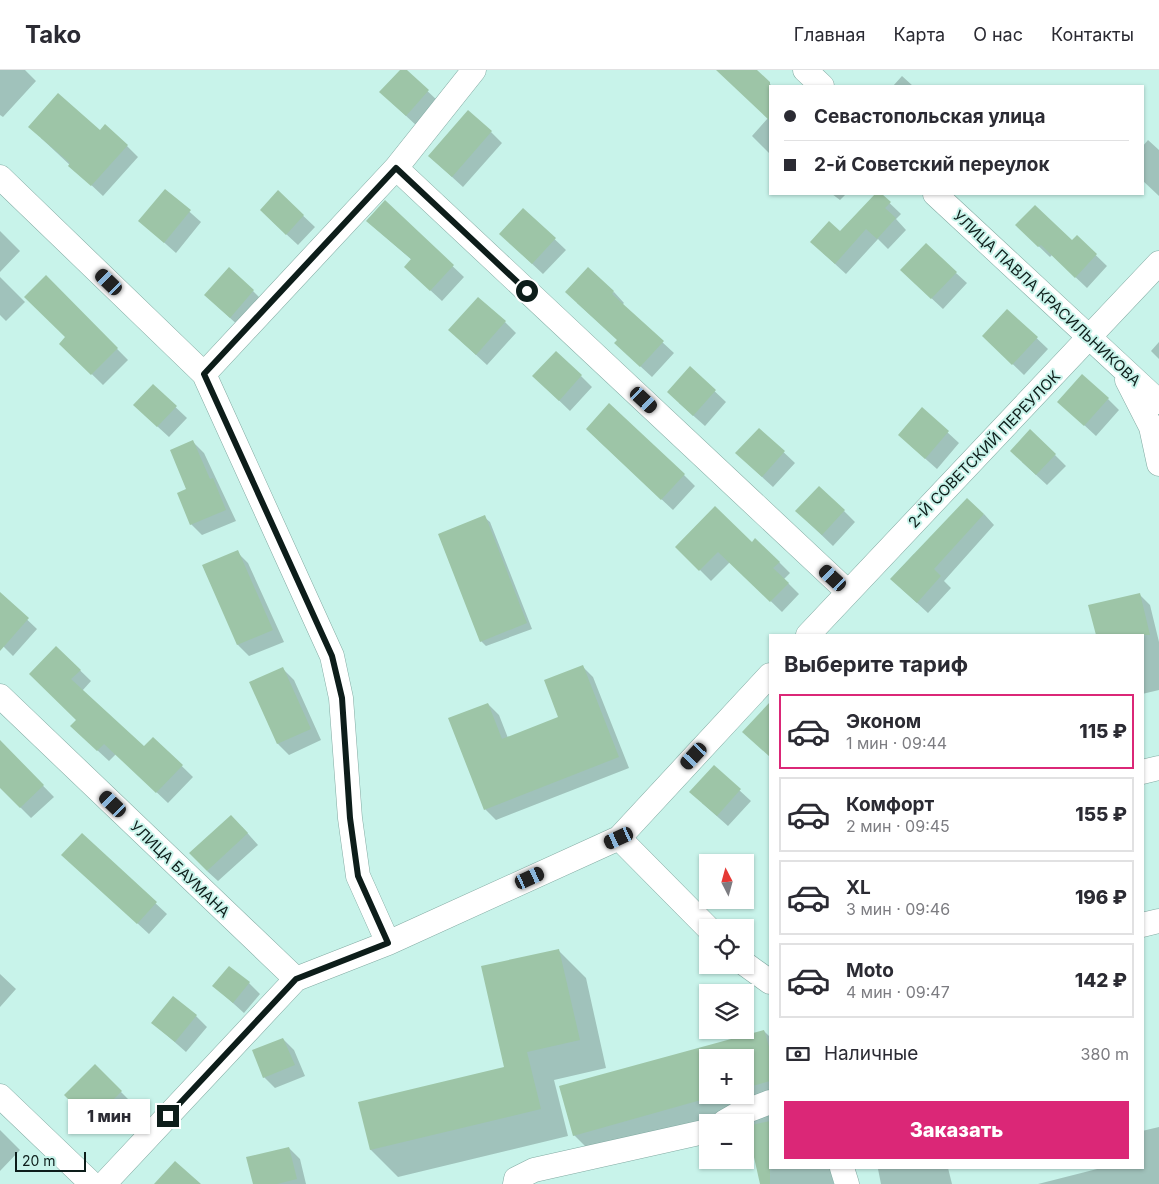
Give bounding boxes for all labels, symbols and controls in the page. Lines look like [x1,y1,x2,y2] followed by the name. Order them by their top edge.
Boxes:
[25,20,81,49] text: Tako
[794,24,865,45] text: Главная
[893,24,945,45] text: Карта
[973,24,1023,45] text: О нас
[1051,24,1134,45] text: Контакты
[814,105,1046,128] text: Севастопольская улица
[814,153,1050,176] text: 2-й Советский переулок
[949,206,1145,390] street label: УЛИЦА ПАВЛА КРАСИЛЬНИКОВА
[92,266,125,298] car
[516,280,538,302] route start
[904,367,1064,531] street label: 2-Й СОВЕТСКИЙ ПЕРЕУЛОК
[627,384,660,416] car
[816,562,849,594] car
[784,651,968,677] text: Выберите тариф
[786,709,831,754] icon: car
[846,710,921,733] text: Эконом
[1079,720,1127,743] text: 115 ₽
[846,733,947,753] text: 1 мин · 09:44
[678,740,709,772] car
[96,788,129,820] car
[786,792,831,837] icon: car
[846,793,934,816] text: Комфорт
[1075,803,1127,826] text: 155 ₽
[846,816,950,836] text: 2 мин · 09:45
[126,817,234,921] street label: УЛИЦА БАУМАНА
[602,825,635,851] car
[699,854,754,909] north arrow
[699,854,754,1169] map controls
[513,865,546,891] car
[786,875,831,920] icon: car
[846,876,871,899] text: XL
[1075,886,1127,909] text: 196 ₽
[846,899,950,919] text: 3 мин · 09:46
[699,919,754,974] button: locate
[786,958,831,1003] icon: car
[846,959,894,982] text: Moto
[1075,969,1127,992] text: 142 ₽
[846,982,950,1002] text: 4 мин · 09:47
[699,984,754,1039] button: layers
[784,1040,812,1068] icon: cash
[824,1042,918,1065] text: Наличные
[1081,1044,1129,1064] text: 380 m
[699,1049,754,1104] button: +
[68,1098,150,1134] callout: 1 мин
[784,1101,1129,1159] button: Заказать
[157,1105,179,1127] route end
[87,1106,131,1126] text: 1 мин
[699,1114,754,1169] button: −
[15,1149,86,1172] scale bar
[22,1152,56,1169] text: 20 m

